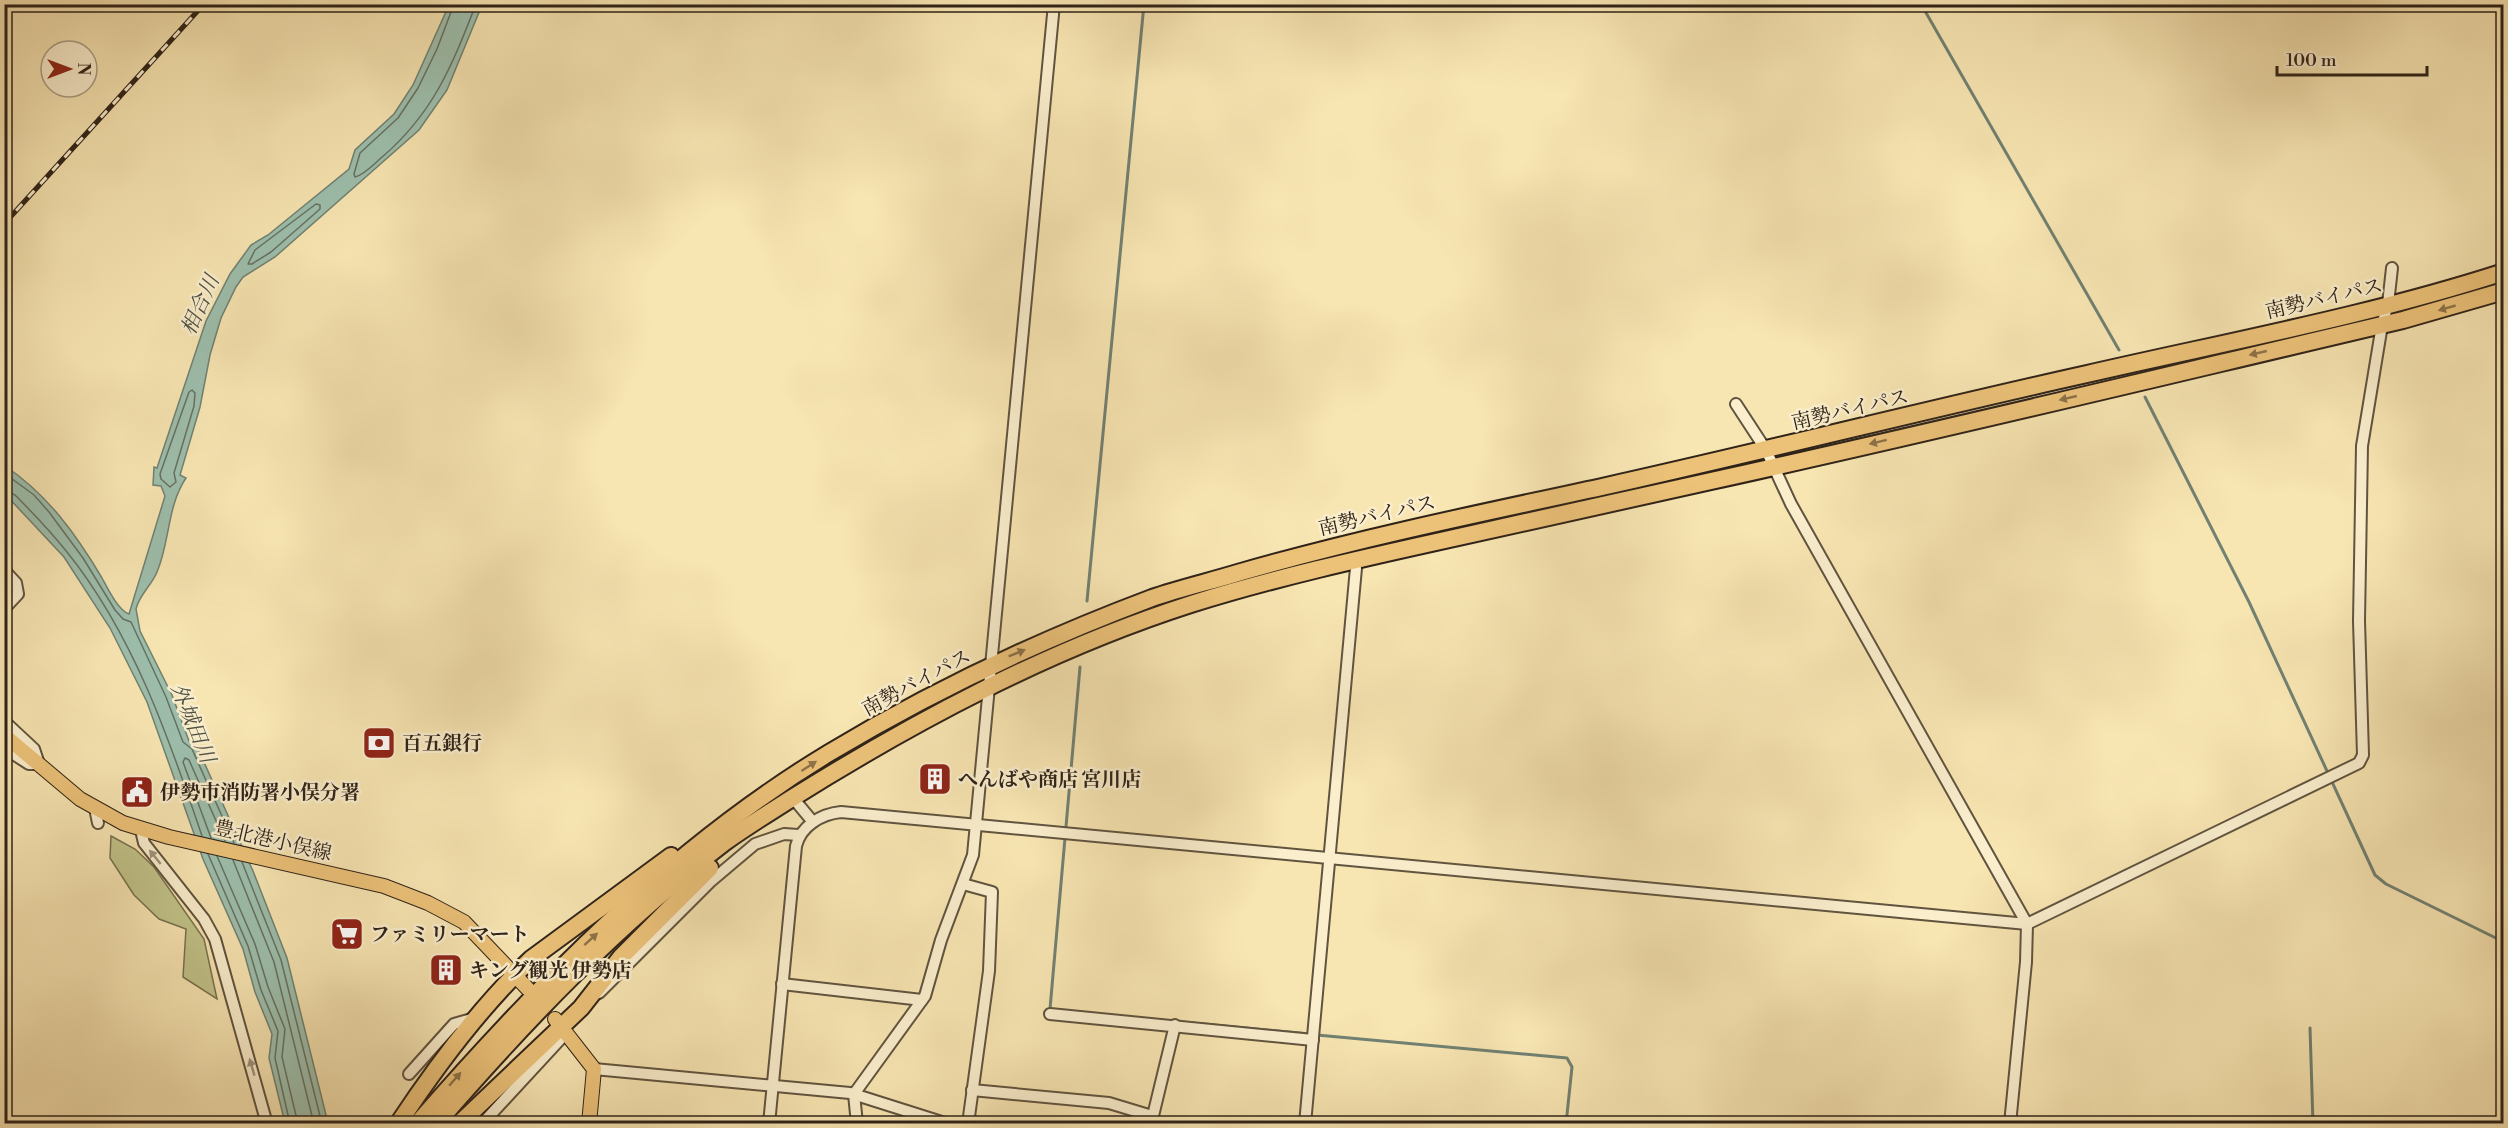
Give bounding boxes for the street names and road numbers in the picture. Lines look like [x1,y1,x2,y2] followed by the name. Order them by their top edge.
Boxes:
[2263,274,2385,325] street label: 南勢バイパス
[1789,385,1911,436] street label: 南勢バイパス
[1316,491,1438,542] street label: 南勢バイパス
[858,644,975,722] street label: 南勢バイパス
[211,816,334,867] street label: 豊北港小俣線

